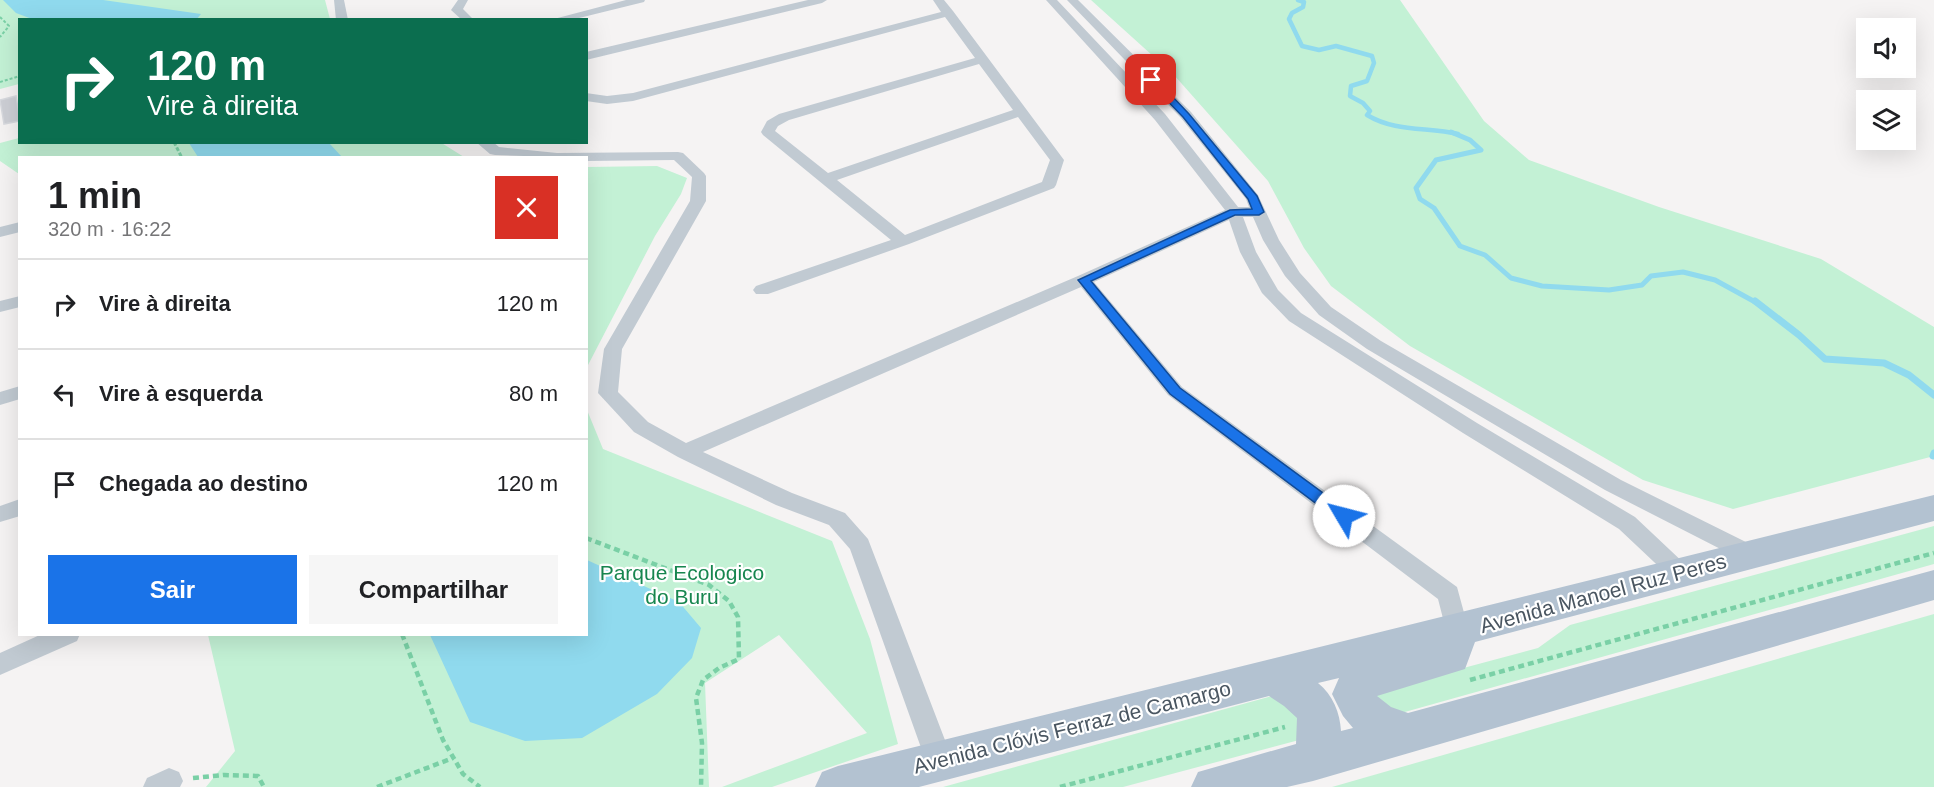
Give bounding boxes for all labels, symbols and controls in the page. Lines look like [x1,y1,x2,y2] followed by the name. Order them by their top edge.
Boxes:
[1856,18,1916,150] map controls
[1856,18,1916,78] button: sound
[48,42,126,120] icon: right
[147,42,266,89] text: 120 m
[1125,54,1176,105] pin
[1134,63,1167,96] icon: arrive
[1856,90,1916,150] button: layers
[147,91,298,121] text: Vire à direita
[48,175,142,216] text: 1 min
[495,176,558,239] button: close
[48,218,171,240] text: 320 m · 16:22
[48,288,81,321] icon: right
[99,291,231,316] text: Vire à direita
[497,291,558,316] text: 120 m
[48,378,81,411] icon: left
[99,381,262,406] text: Vire à esquerda
[509,381,558,406] text: 80 m
[48,468,81,501] icon: arrive
[99,471,308,496] text: Chegada ao destino
[497,471,558,496] text: 120 m
[1312,484,1376,548] position arrow
[1477,549,1729,637] street label: Avenida Manoel Ruz Peres
[48,555,297,624] button: Sair
[309,555,558,624] button: Compartilhar
[600,561,764,608] park label: Parque Ecologico do Buru
[911,676,1233,778] street label: Avenida Clóvis Ferraz de Camargo

